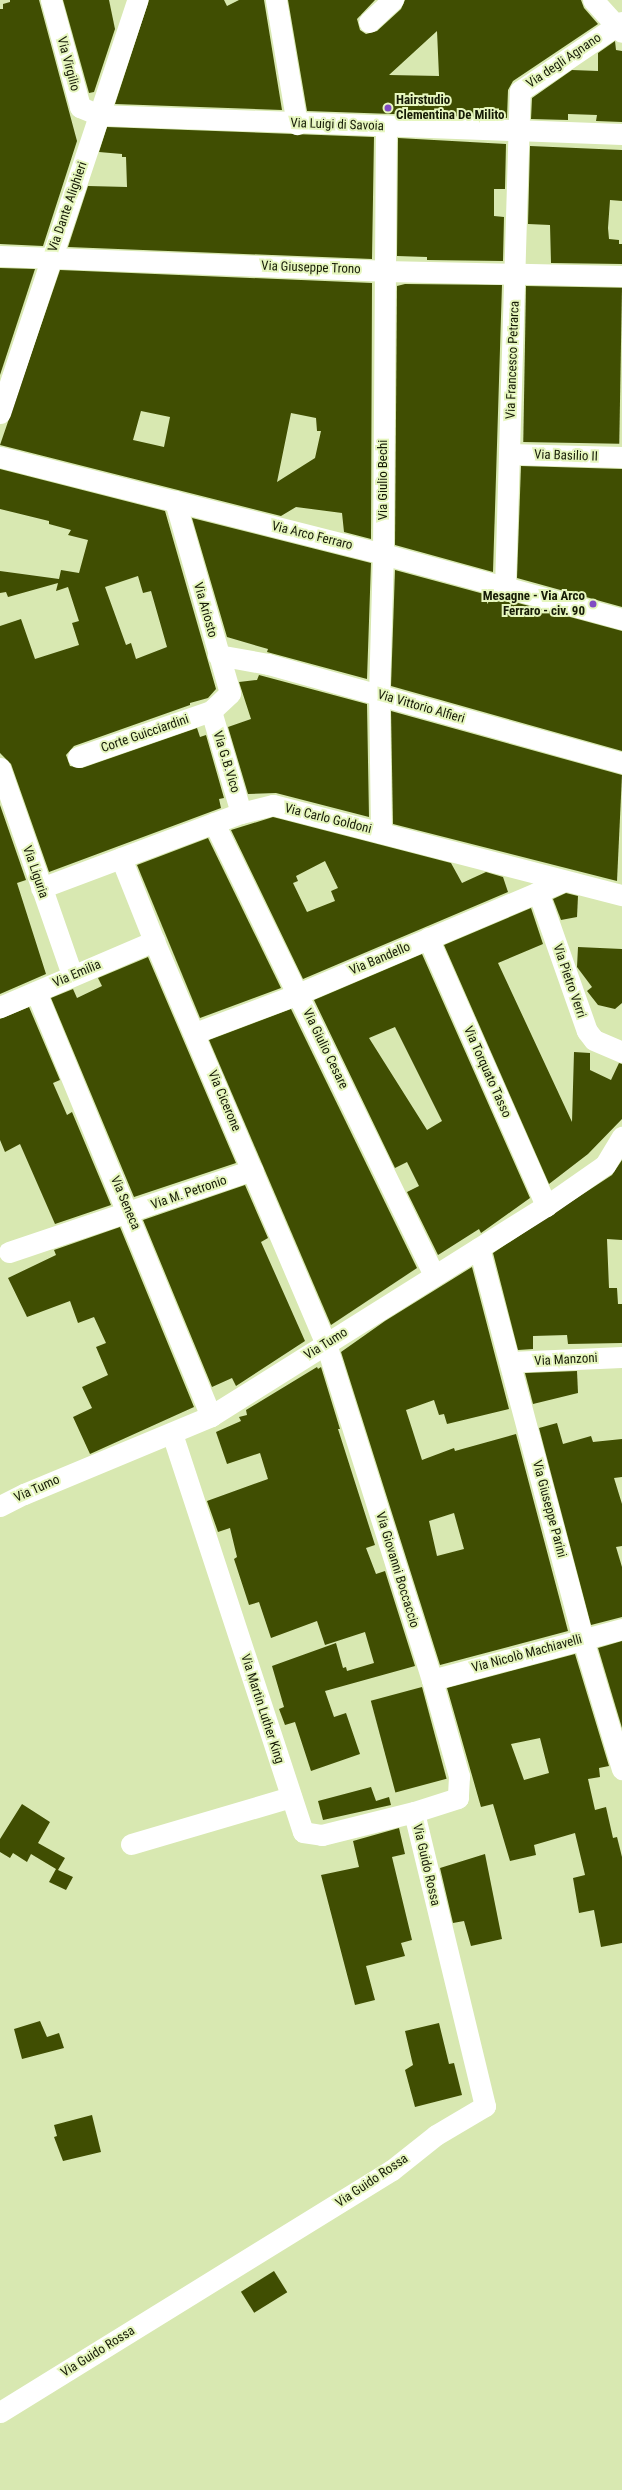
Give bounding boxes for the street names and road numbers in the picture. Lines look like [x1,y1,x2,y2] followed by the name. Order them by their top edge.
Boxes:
[524,30,604,92] street label: Via degli Agnano
[53,35,83,93] street label: Via Virgilio
[290,116,384,134] street label: Via Luigi di Savoia
[45,160,91,254] street label: Via Dante Alighieri
[261,258,361,278] street label: Via Giuseppe Trono
[503,301,523,419] street label: Via Francesco Petrarca
[375,440,391,520] street label: Via Giulio Bechi
[534,447,598,465] street label: Via Basilio II
[270,518,354,554] street label: Via Arco Ferraro
[190,581,220,639] street label: Via Ariosto
[376,687,466,727] street label: Via Vittorio Alfieri
[99,712,191,756] street label: Corte Guicciardini
[209,729,243,795] street label: Via G.B.Vico
[283,801,373,837] street label: Via Carlo Goldoni
[19,844,51,900] street label: Via Liguria
[347,939,413,979] street label: Via Bandello
[549,942,589,1020] street label: Via Pietro Verri
[51,957,103,991] street label: Via Emilia
[299,1006,351,1092] street label: Via Giulio Cesare
[460,1024,514,1120] street label: Via Torquato Tasso
[204,1068,244,1134] street label: Via Cicerone
[149,1173,229,1213] street label: Via M. Petronio
[107,1174,143,1232] street label: Via Seneca
[301,1325,351,1363] street label: Via Tumo
[534,1351,598,1369] street label: Via Manzoni
[529,1459,569,1559] street label: Via Giuseppe Parini
[12,1472,62,1506] street label: Via Tumo
[372,1510,422,1630] street label: Via Giovanni Boccaccio
[470,1632,584,1676] street label: Via Nicolò Machiavelli
[237,1652,287,1766] street label: Via Martin Luther King
[409,1822,443,1908] street label: Via Guido Rossa
[333,2151,411,2211] street label: Via Guido Rossa
[58,2323,138,2381] street label: Via Guido Rossa

